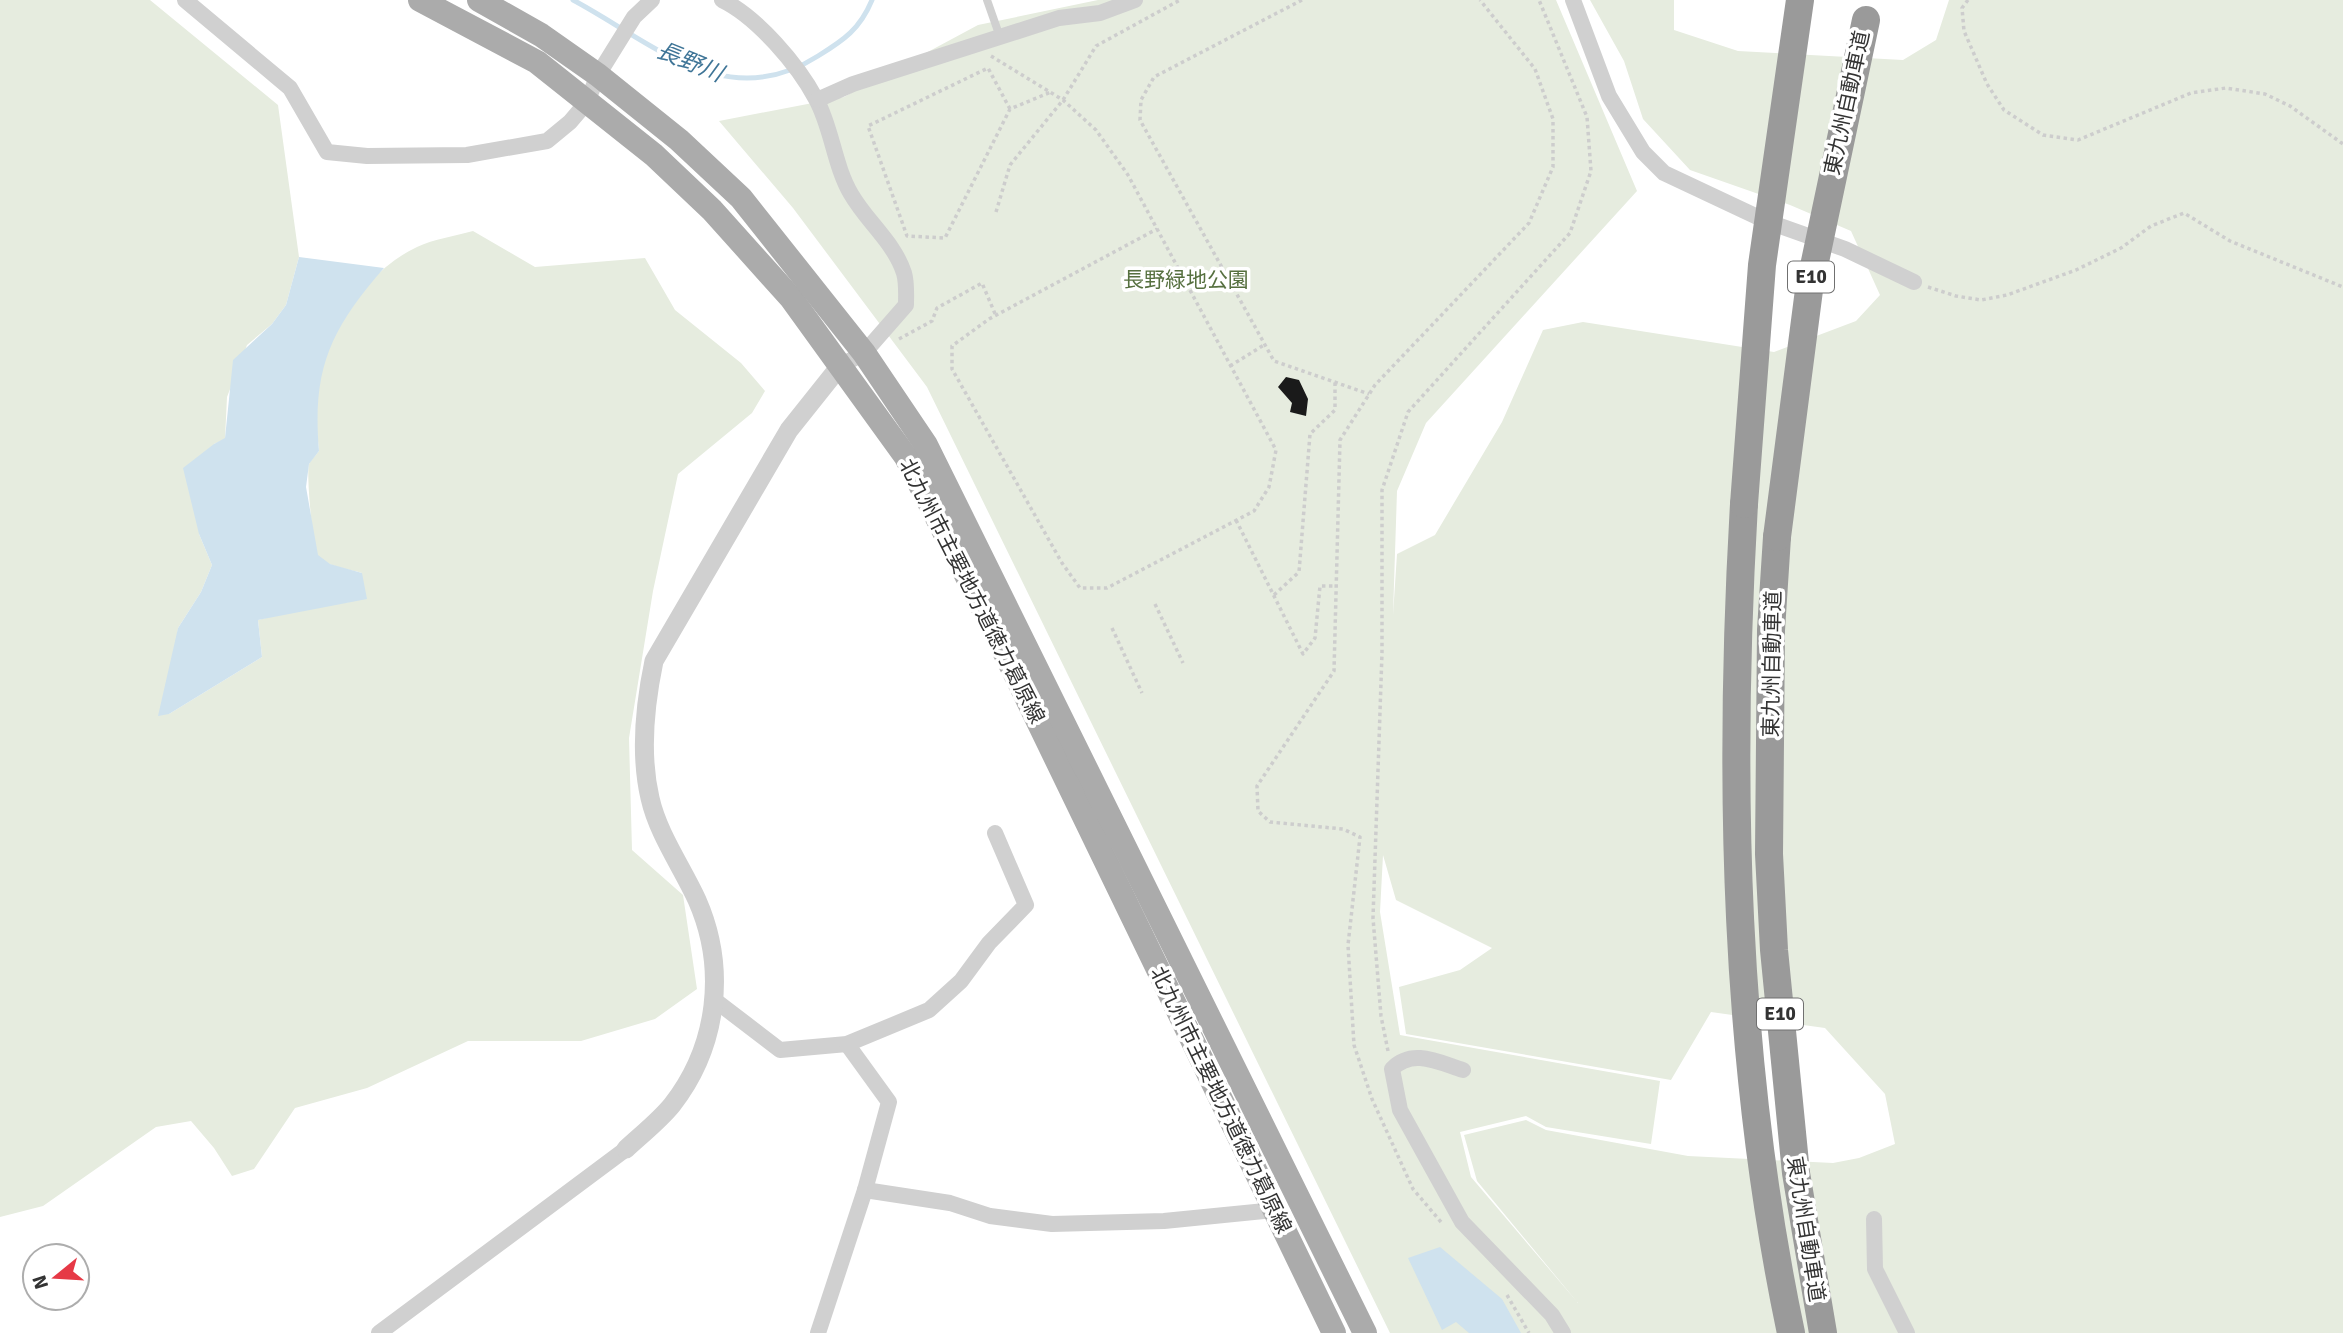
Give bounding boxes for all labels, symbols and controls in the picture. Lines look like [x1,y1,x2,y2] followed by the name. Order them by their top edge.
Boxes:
[1819,28,1875,178] street label: 東九州自動車道
[653,36,730,89] water label: 長野川
[1788,262,1834,292] road number: E10
[1123,267,1249,293] park label: 長野緑地公園
[894,454,1050,728] street label: 北九州市主要地方道徳力葛原線
[1758,590,1786,738] street label: 東九州自動車道
[1145,962,1297,1238] street label: 北九州市主要地方道徳力葛原線
[1757,998,1803,1030] road number: E10
[1782,1154,1830,1304] street label: 東九州自動車道
[21,1242,91,1312] north arrow
[27,1272,54,1292] text: N

